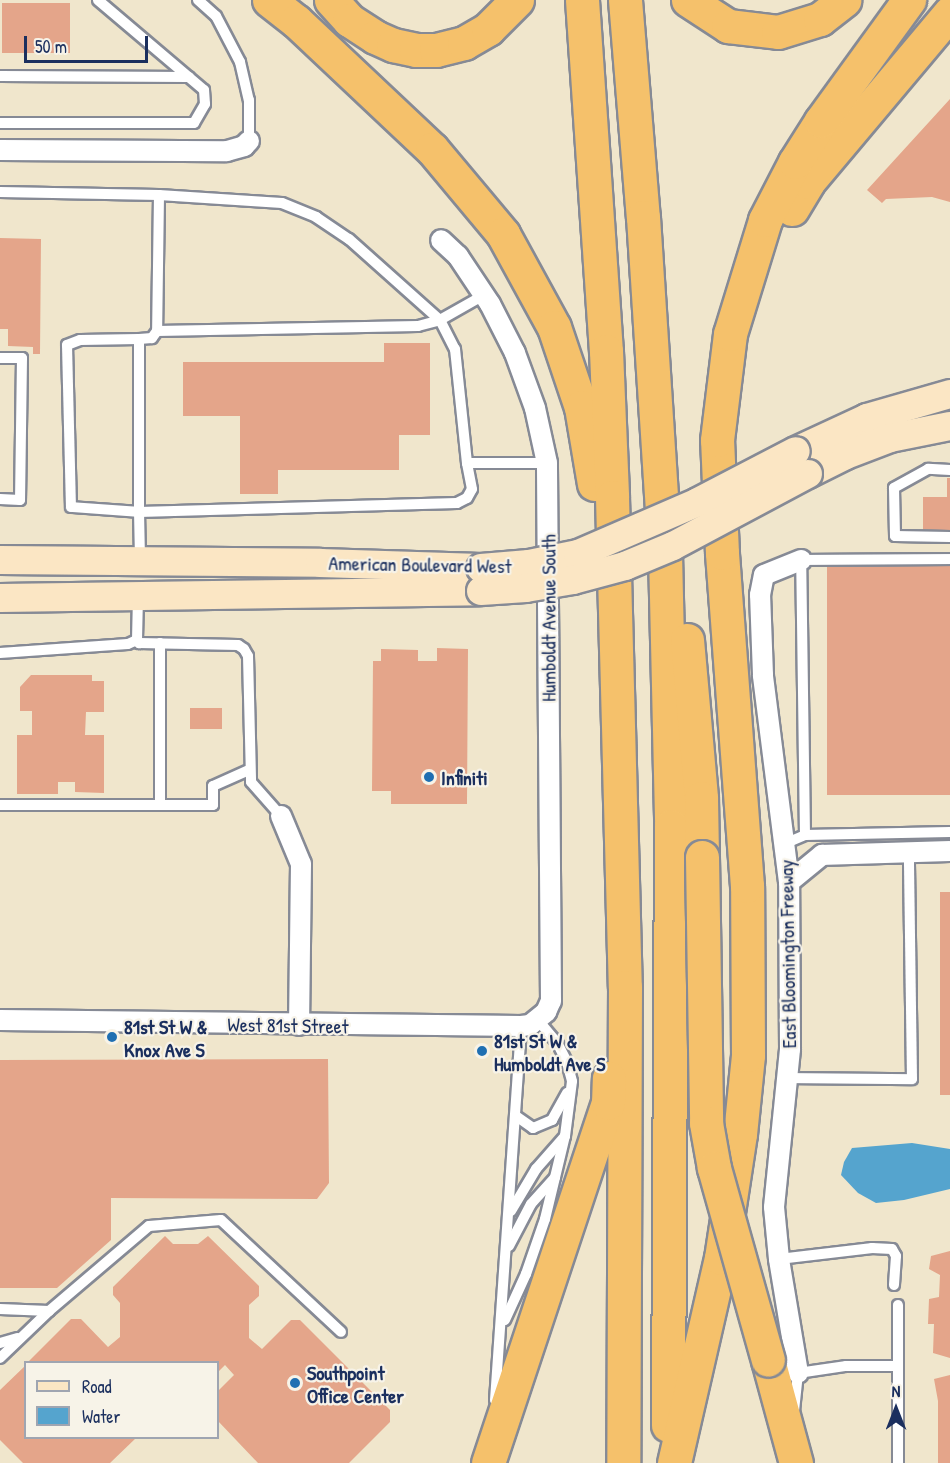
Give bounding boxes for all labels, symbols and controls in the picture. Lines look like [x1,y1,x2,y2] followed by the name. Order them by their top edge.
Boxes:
[27,24,152,62] scale bar
[35,34,67,59] text: 50 m
[536,534,560,702] street label: Humboldt Avenue South
[328,550,512,578] street label: American Boulevard West
[441,765,488,789] place label: Infiniti
[422,770,436,784] marker: Infiniti
[773,859,801,1049] street label: East Bloomington Freeway
[227,1012,349,1038] street label: West 81st Street
[124,1014,207,1061] place label: 81st St W & Knox Ave S
[494,1028,605,1075] place label: 81st St W & Humboldt Ave S
[105,1030,119,1044] marker: 81st St W & Knox Ave S
[475,1044,489,1058] marker: 81st St W & Humboldt Ave S
[307,1360,404,1407] place label: Southpoint Office Center
[24,1361,219,1439] legend
[82,1374,112,1399] text: Road
[288,1376,302,1390] marker: Southpoint Office Center
[866,1379,926,1439] north arrow
[892,1380,900,1402] text: N
[82,1404,120,1429] text: Water

